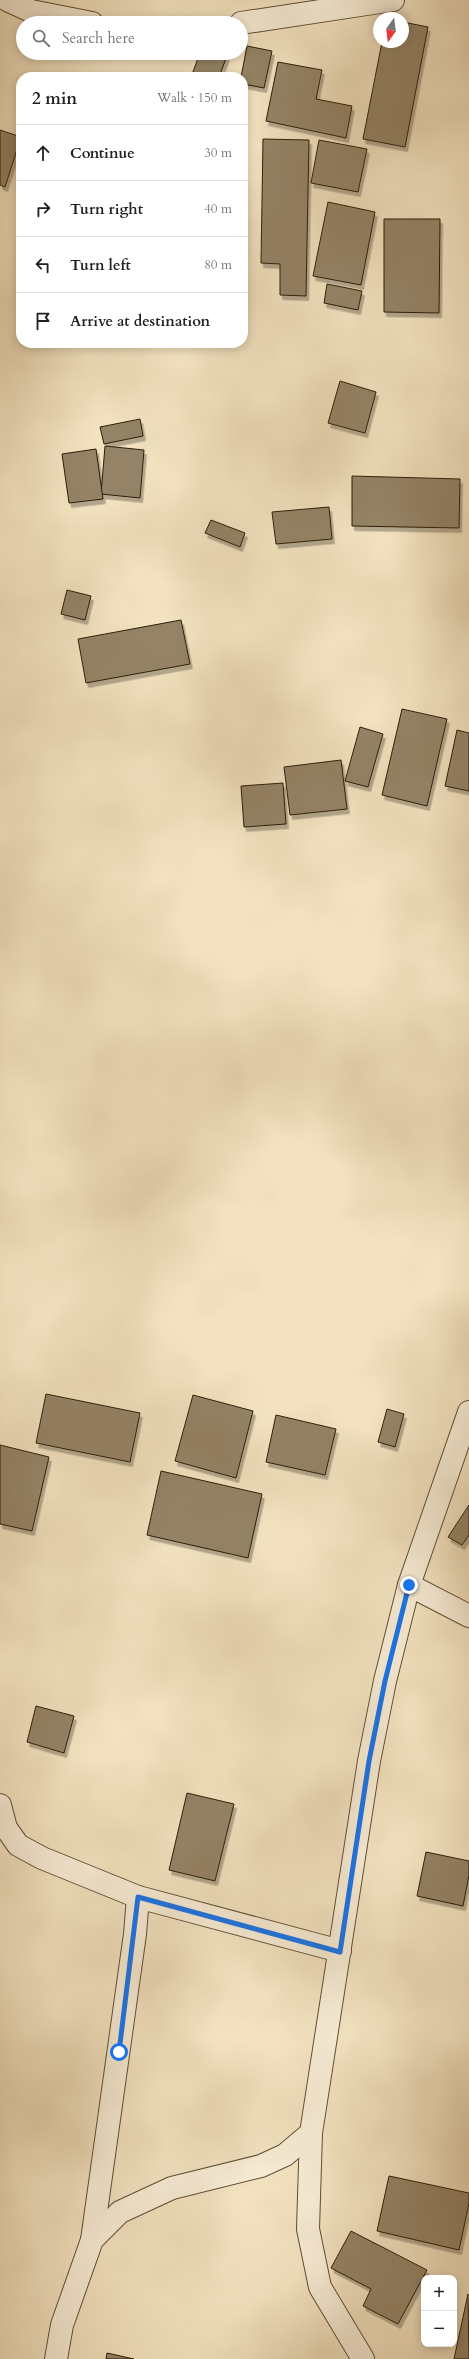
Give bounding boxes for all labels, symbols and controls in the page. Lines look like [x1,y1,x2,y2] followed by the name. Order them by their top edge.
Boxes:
[373,12,409,48] north arrow
[16,16,248,60] search box
[30,27,52,49] icon: search
[62,28,135,48] text: Search here
[32,87,77,110] text: 2 min
[157,89,232,107] text: Walk · 150 m
[32,142,54,164] icon: ahead
[70,143,135,163] text: Continue
[204,144,232,162] text: 30 m
[32,198,54,220] icon: right
[70,199,143,219] text: Turn right
[204,200,232,218] text: 40 m
[32,254,54,276] icon: left
[70,255,131,275] text: Turn left
[204,256,232,274] text: 80 m
[32,310,54,332] icon: arrive
[70,311,210,331] text: Arrive at destination
[400,1576,418,1594] route end
[110,2043,128,2061] route start
[421,2275,457,2347] map controls
[421,2275,457,2311] button: +
[421,2311,457,2347] button: −

